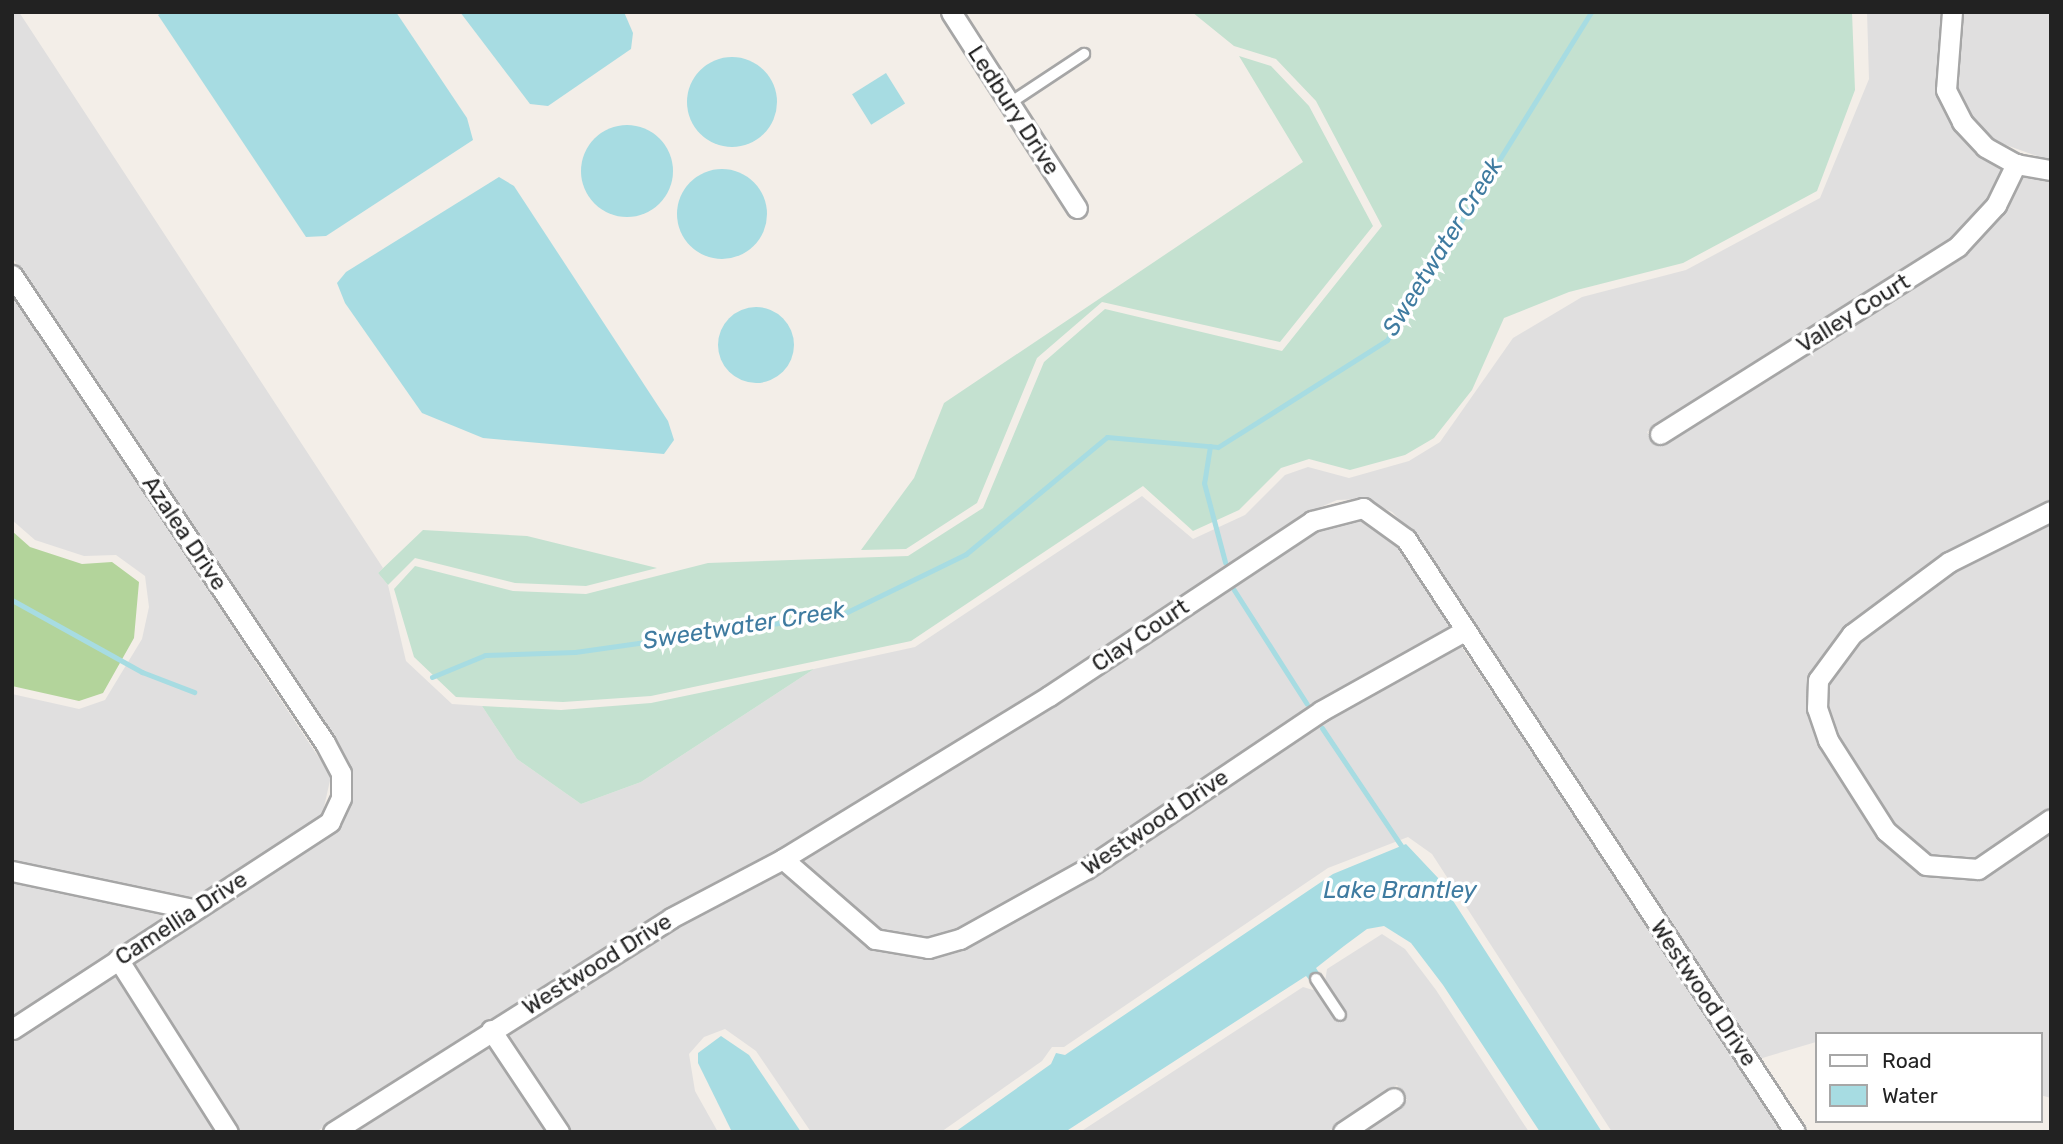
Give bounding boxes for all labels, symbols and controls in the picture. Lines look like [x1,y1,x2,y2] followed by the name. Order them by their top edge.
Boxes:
[962,40,1066,180] street label: Ledbury Drive
[1376,152,1510,342] water label: Sweetwater Creek
[1791,267,1915,359] street label: Valley Court
[137,471,233,595] street label: Azalea Drive
[1086,592,1194,678] street label: Clay Court
[641,596,847,656] water label: Sweetwater Creek
[1077,763,1233,881] street label: Westwood Drive
[110,865,252,971] street label: Camellia Drive
[1323,877,1477,905] water label: Lake Brantley
[517,907,677,1021] street label: Westwood Drive
[1645,915,1763,1071] street label: Westwood Drive
[1814,1032,2042,1123] legend
[1882,1048,1932,1073] text: Road
[1882,1083,1938,1108] text: Water

